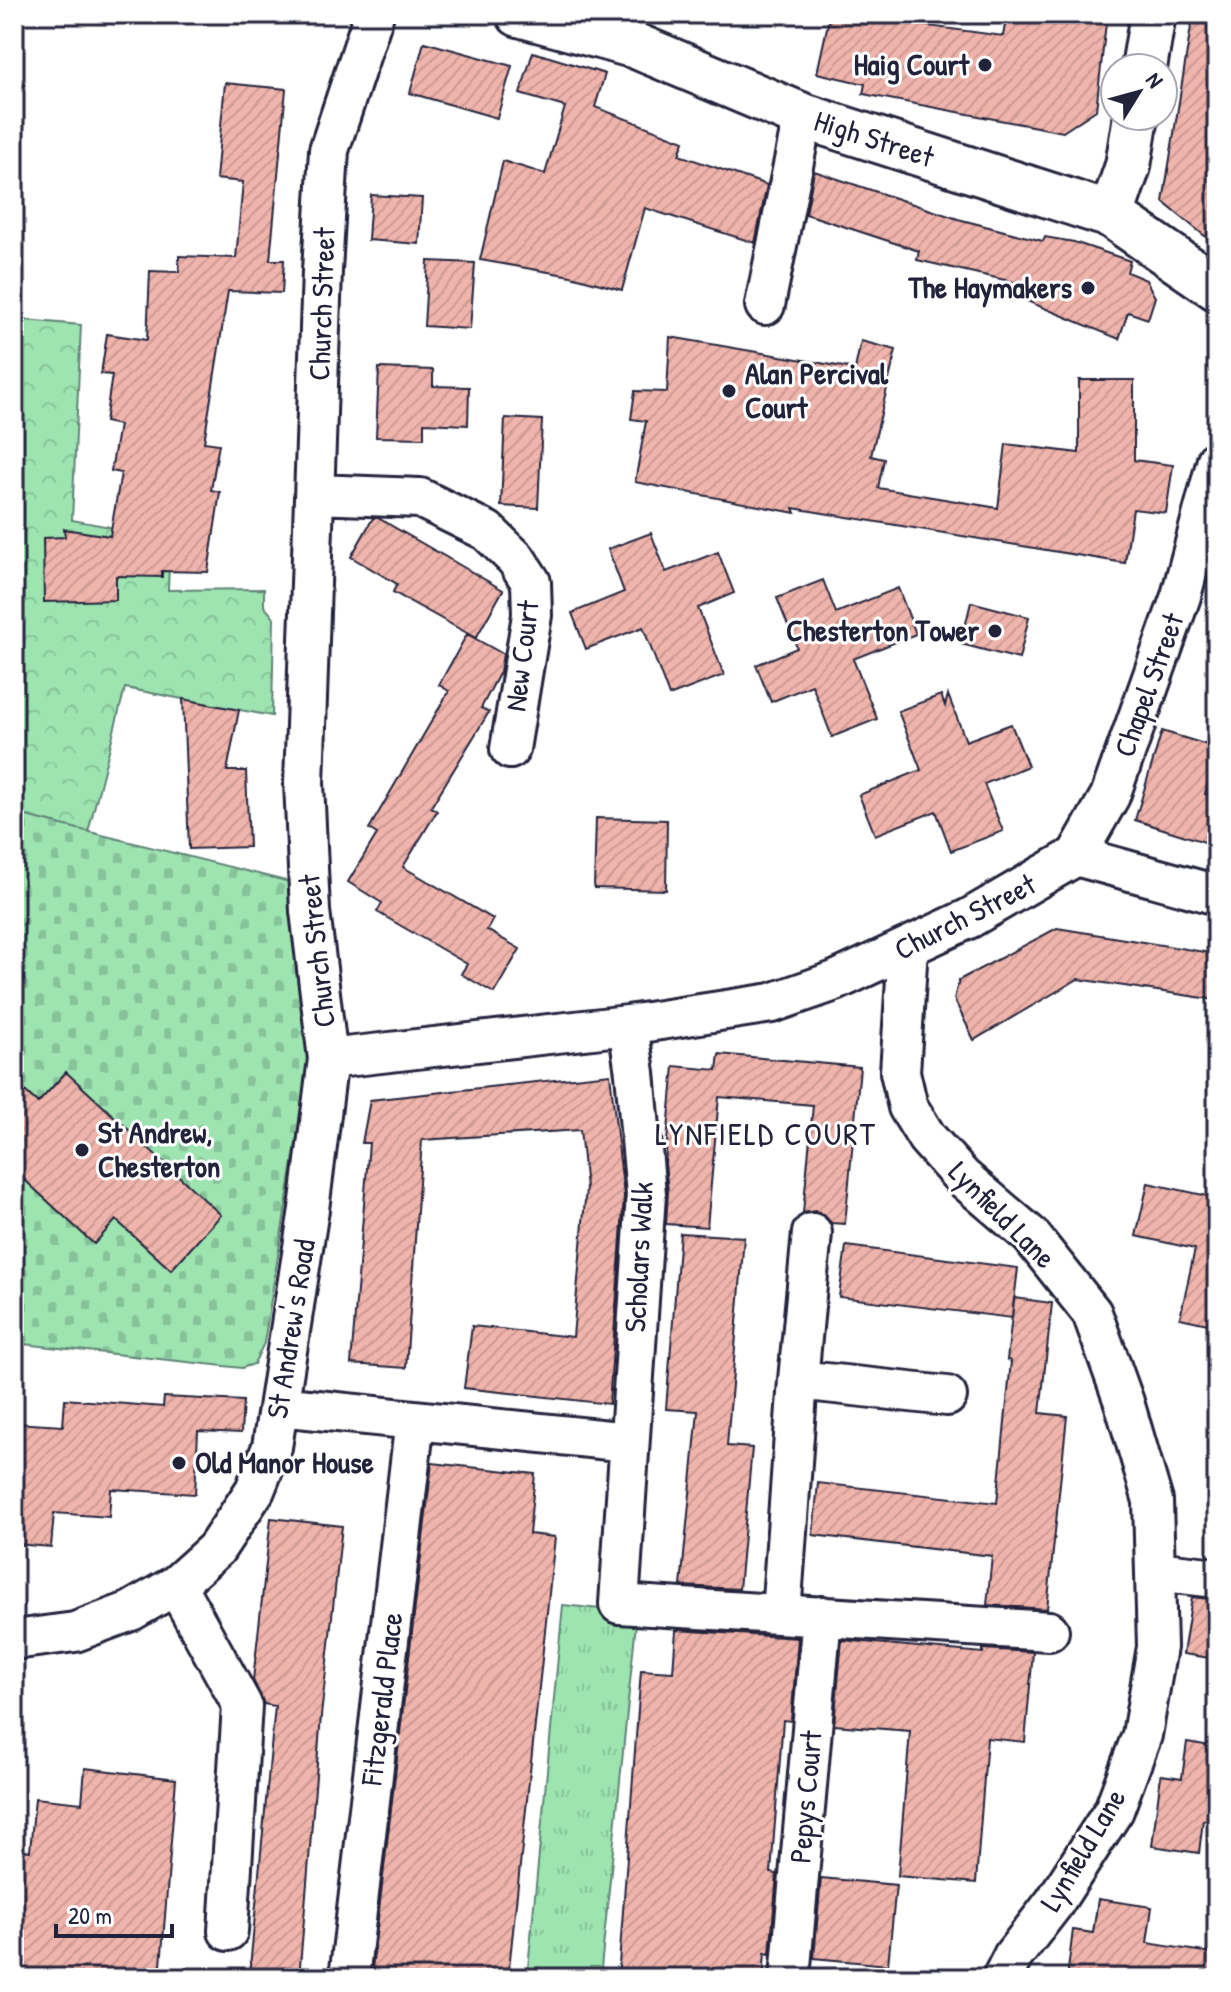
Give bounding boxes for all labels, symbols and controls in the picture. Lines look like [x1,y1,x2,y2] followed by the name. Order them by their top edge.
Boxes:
[854,44,971,85] place label: Haig Court
[1099,52,1179,132] north arrow
[976,56,994,74] marker: Haig Court
[1139,66,1171,94] text: N
[809,100,940,176] street label: High Street
[298,226,344,381] street label: Church Street
[907,267,1072,308] place label: The Haymakers
[1079,279,1097,297] marker: The Haymakers
[745,353,889,427] place label: Alan Percival Court
[720,382,738,400] marker: Alan Percival Court
[494,598,548,713] street label: New Court
[1104,607,1193,762] street label: Chapel Street
[786,610,979,650] place label: Chesterton Tower
[986,622,1004,640] marker: Chesterton Tower
[887,863,1043,969] street label: Church Street
[288,872,344,1030] street label: Church Street
[98,1112,220,1186] place label: St Andrew, Chesterton
[655,1112,877,1155] district label: LYNFIELD COURT
[73,1141,91,1159] marker: St Andrew, Chesterton
[940,1152,1065,1277] street label: Lynfield Lane
[614,1181,662,1333] street label: Scholars Walk
[256,1236,324,1421] street label: St Andrew's Road
[195,1442,374,1482] place label: Old Manor House
[170,1454,188,1472] marker: Old Manor House
[350,1610,411,1789] street label: Fitzgerald Place
[779,1728,831,1865] street label: Pepys Court
[1030,1781,1134,1918] street label: Lynfield Lane
[56,1888,172,1938] scale bar
[68,1899,112,1931] text: 20 m

